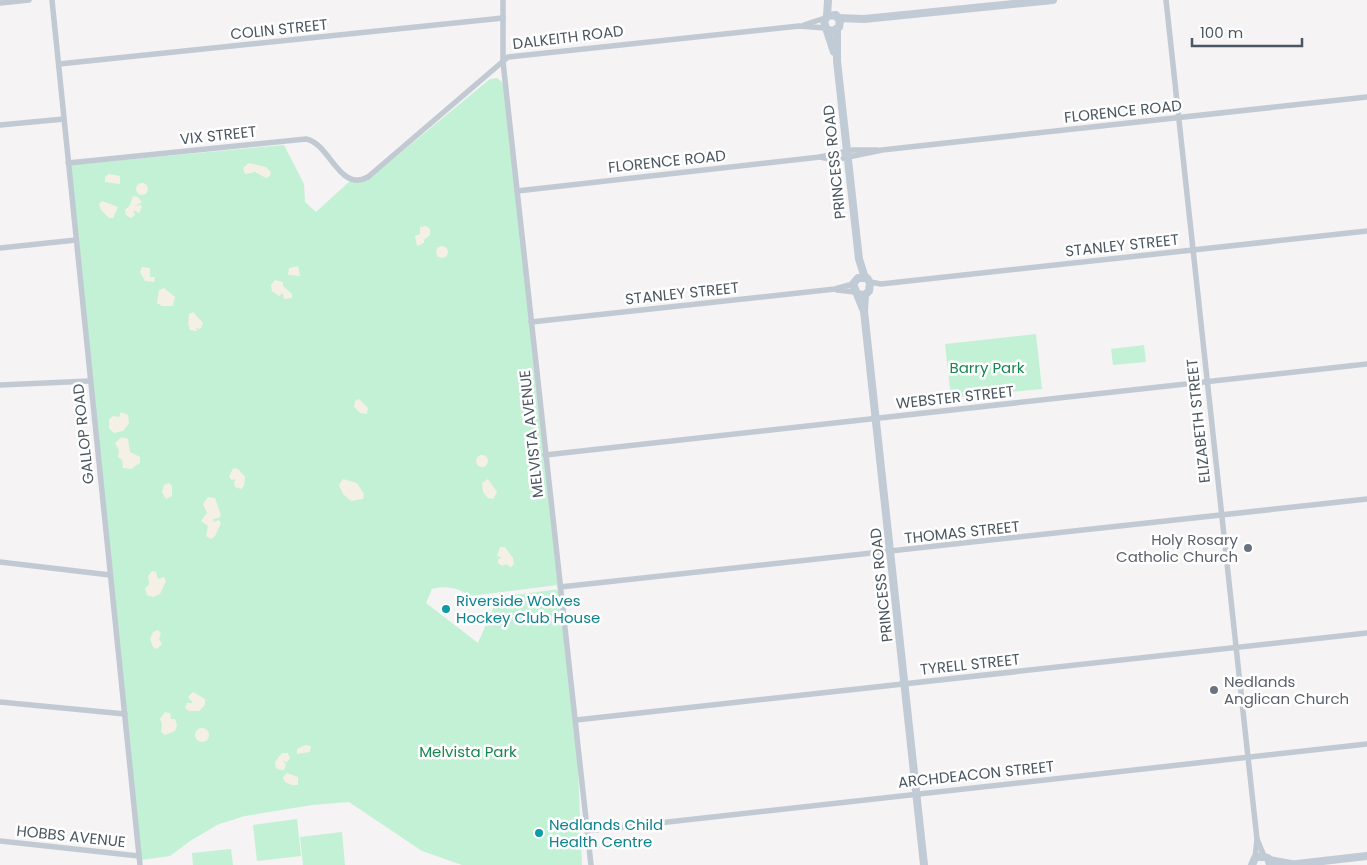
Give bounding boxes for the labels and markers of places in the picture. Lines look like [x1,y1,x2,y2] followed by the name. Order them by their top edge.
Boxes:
[1116,529,1239,567] place label: Holy Rosary Catholic Church
[1242,542,1254,554] marker: Holy Rosary Catholic Church
[456,590,600,628] place label: Riverside Wolves Hockey Club House
[440,603,452,615] marker: Riverside Wolves Hockey Club House
[1224,671,1349,709] place label: Nedlands Anglican Church
[1208,684,1220,696] marker: Nedlands Anglican Church
[549,814,663,852] place label: Nedlands Child Health Centre
[533,827,545,839] marker: Nedlands Child Health Centre

